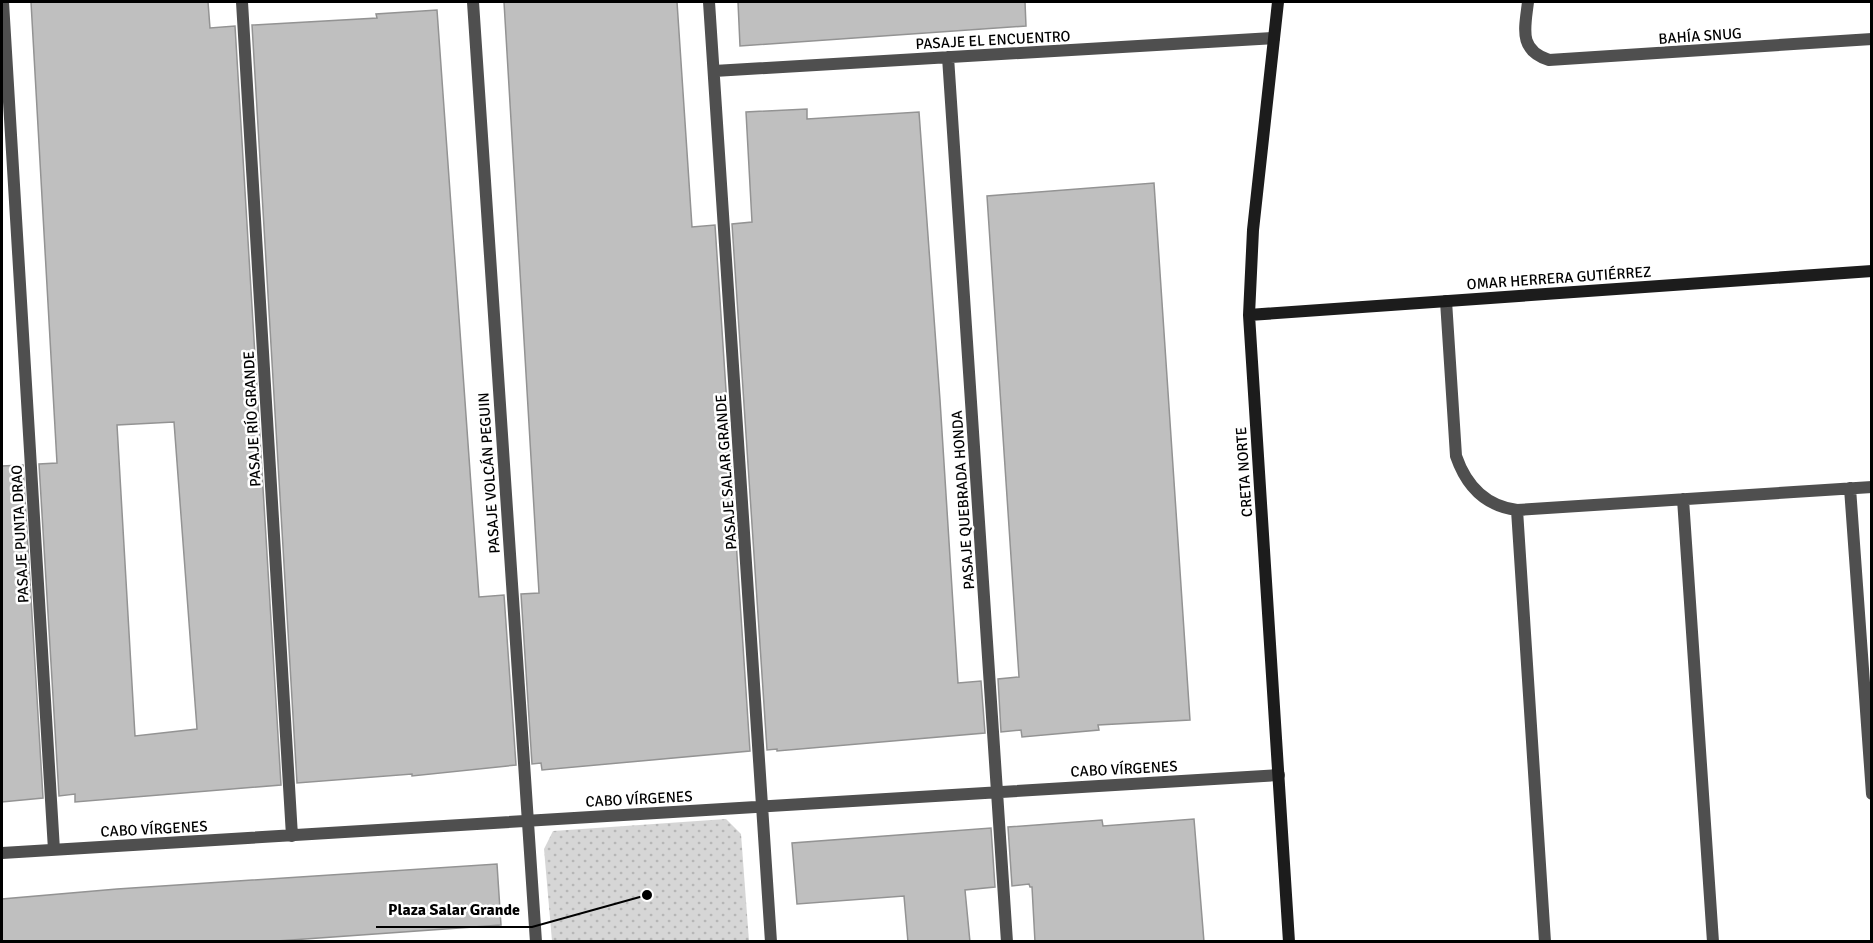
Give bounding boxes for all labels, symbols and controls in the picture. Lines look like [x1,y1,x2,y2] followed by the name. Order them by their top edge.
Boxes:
[1658,23,1742,48] street label: BAHÍA SNUG
[915,27,1071,53] street label: PASAJE EL ENCUENTRO
[1466,262,1652,293] street label: OMAR HERRERA GUTIÉRREZ
[238,351,265,487] street label: PASAJE RÍO GRANDE
[473,392,504,554] street label: PASAJE VOLCÁN PEGUIN
[712,394,740,550] street label: PASAJE SALAR GRANDE
[948,410,978,590] street label: PASAJE QUEBRADA HONDA
[1232,426,1256,518] street label: CRETA NORTE
[7,464,33,604] street label: PASAJE PUNTA DRAO
[1070,756,1178,781] street label: CABO VÍRGENES
[585,786,693,811] street label: CABO VÍRGENES
[100,816,208,841] street label: CABO VÍRGENES
[376,893,532,927] callout: Plaza Salar Grande
[388,900,520,920] text: Plaza Salar Grande

